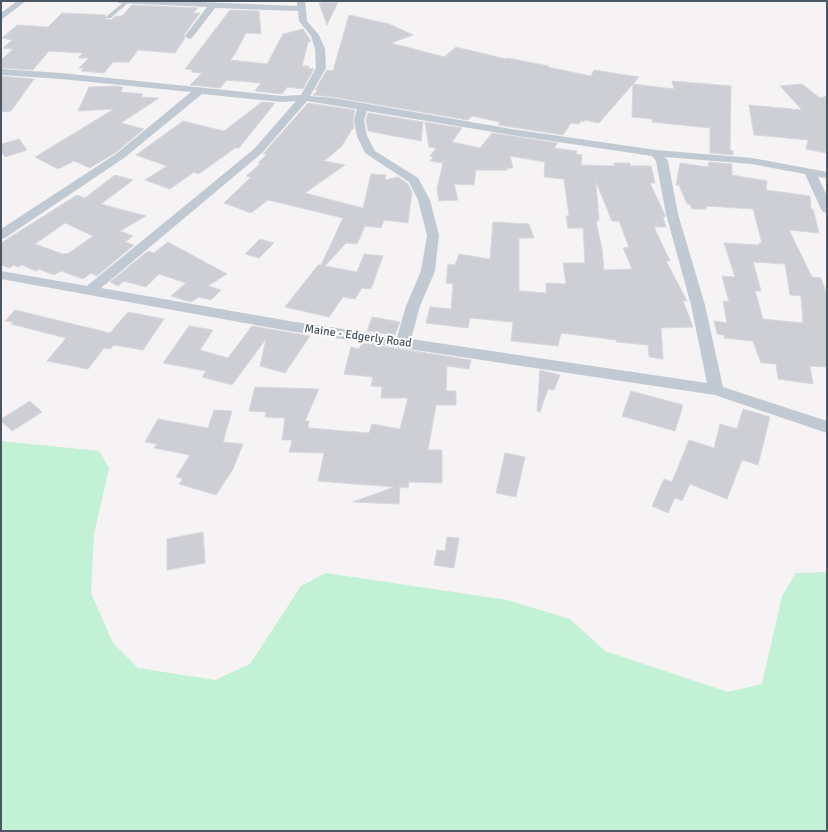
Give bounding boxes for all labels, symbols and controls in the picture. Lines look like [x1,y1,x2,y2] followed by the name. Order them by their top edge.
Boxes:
[303,321,413,351] street label: Maine - Edgerly Road

